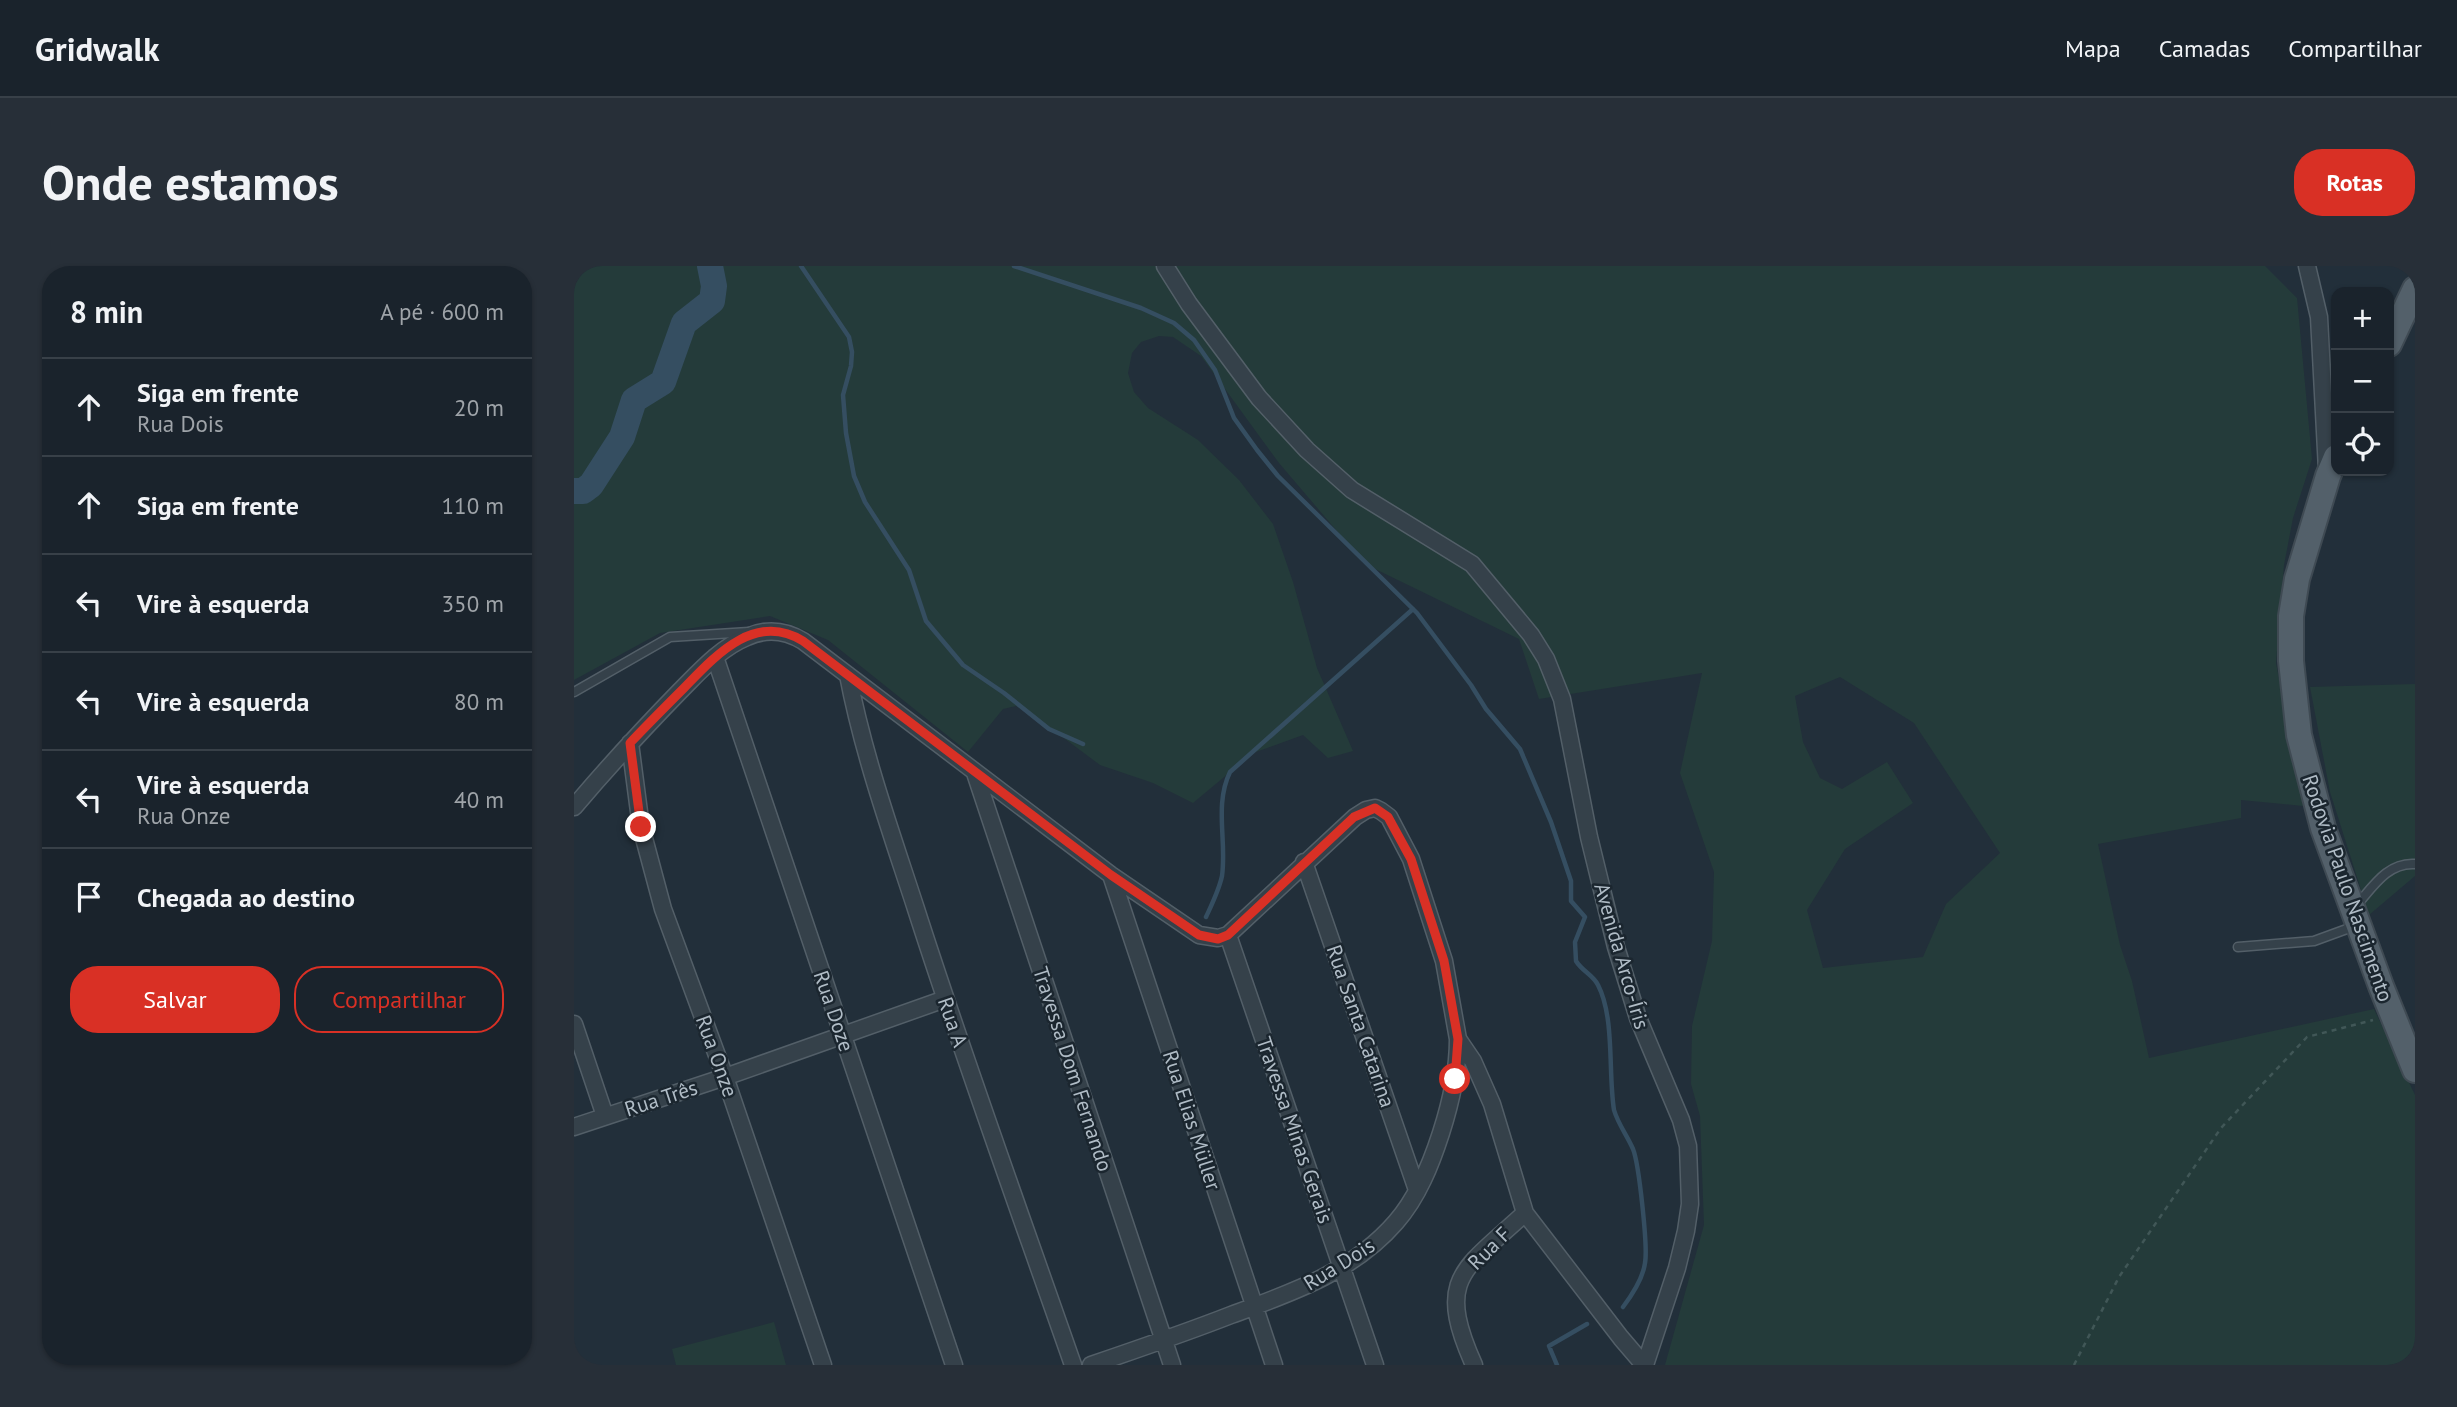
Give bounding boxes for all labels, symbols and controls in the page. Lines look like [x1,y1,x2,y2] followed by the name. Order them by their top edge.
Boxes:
[35,27,159,70] text: Gridwalk
[2065,33,2121,64] text: Mapa
[2159,33,2250,64] text: Camadas
[2288,33,2422,64] text: Compartilhar
[2294,149,2415,216] button: Rotas
[42,150,339,214] text: Onde estamos
[2331,287,2394,476] map controls
[2331,287,2394,350] button: +
[70,292,143,331] text: 8 min
[380,297,504,326] text: A pé · 600 m
[2331,350,2394,413] button: −
[137,376,299,409] text: Siga em frente
[70,388,108,426] icon: ahead
[454,393,504,422] text: 20 m
[137,409,224,438] text: Rua Dois
[2331,413,2394,476] button: locate
[70,486,108,524] icon: ahead
[137,489,299,522] text: Siga em frente
[442,491,504,520] text: 110 m
[70,584,108,622] icon: left
[137,587,309,620] text: Vire à esquerda
[442,589,504,618] text: 350 m
[70,682,108,720] icon: left
[137,685,309,718] text: Vire à esquerda
[454,687,504,716] text: 80 m
[137,768,309,801] text: Vire à esquerda
[2296,771,2400,1005] street label: Rodovia Paulo Nascimento
[70,780,108,818] icon: left
[454,785,504,814] text: 40 m
[137,801,230,830] text: Rua Onze
[625,811,656,842] route end
[70,878,108,916] icon: arrive
[1588,880,1656,1032] street label: Avenida Arco-Íris
[137,881,355,914] text: Chegada ao destino
[1321,941,1401,1111] street label: Rua Santa Catarina
[1027,963,1119,1175] street label: Travessa Dom Fernando
[70,966,280,1033] button: Salvar
[294,966,504,1033] button: Compartilhar
[808,967,860,1055] street label: Rua Doze
[932,993,974,1051] street label: Rua A
[690,1011,744,1101] street label: Rua Onze
[1250,1033,1340,1227] street label: Travessa Minas Gerais
[1157,1047,1227,1193] street label: Rua Elias Müller
[1439,1063,1470,1094] route start
[621,1074,701,1122] street label: Rua Três
[1462,1221,1516,1275] street label: Rua F
[1298,1232,1380,1296] street label: Rua Dois

